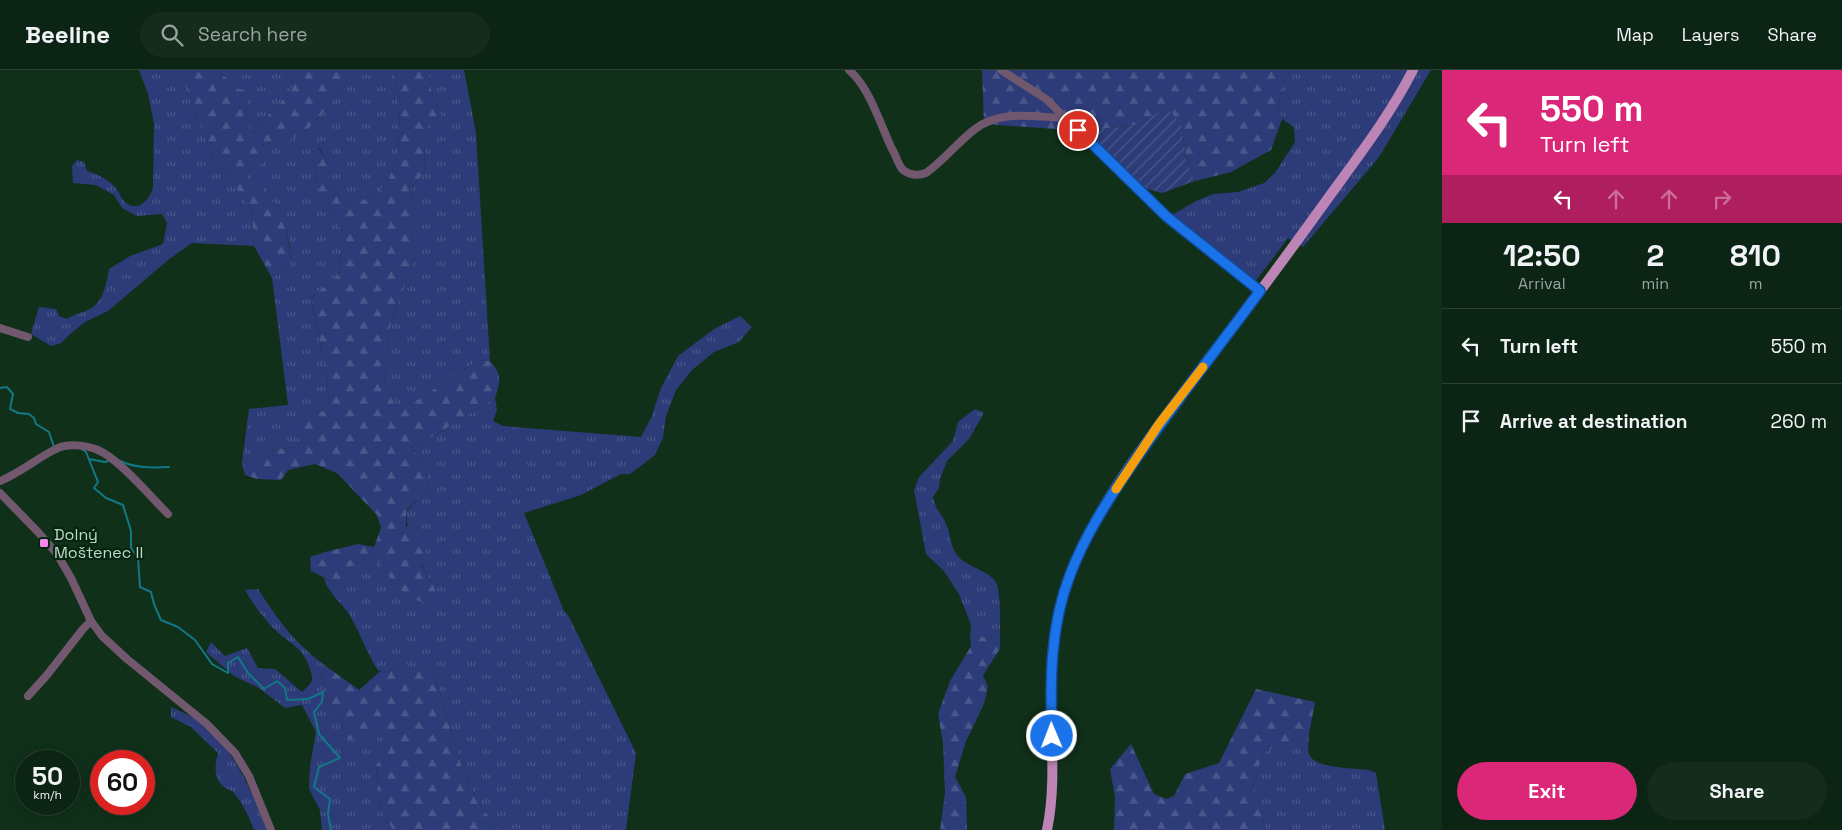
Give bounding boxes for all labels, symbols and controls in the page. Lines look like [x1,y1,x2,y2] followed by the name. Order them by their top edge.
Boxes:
[140,12,490,57] search box
[25,19,110,50] text: Beeline
[158,21,186,49] icon: search
[198,22,308,47] text: Search here
[1616,23,1654,46] text: Map
[1682,23,1739,46] text: Layers
[1767,23,1817,46] text: Share
[1540,87,1643,131] text: 550 m
[1457,90,1522,155] icon: left
[1057,109,1099,151] pin
[1064,116,1092,144] icon: arrive
[1540,130,1630,158] text: Turn left
[1549,185,1577,213] icon: left
[1602,185,1630,213] icon: ahead
[1655,185,1683,213] icon: ahead
[1708,185,1736,213] icon: right
[1503,236,1581,275] text: 12:50
[1646,236,1664,275] text: 2
[1730,236,1781,275] text: 810
[1518,273,1566,294] text: Arrival
[1642,273,1669,294] text: min
[1749,273,1762,294] text: m
[1457,332,1485,360] icon: left
[1500,334,1578,359] text: Turn left
[1771,334,1827,359] text: 550 m
[1457,407,1485,435] icon: arrive
[1500,409,1688,434] text: Arrive at destination
[1771,409,1827,434] text: 260 m
[54,524,143,563] place label: Dolný Moštenec II
[38,537,50,549] marker: Dolný Moštenec II
[1025,709,1077,761] position arrow
[90,750,155,815] speed limit sign: 60
[32,760,63,792] text: 50
[1457,762,1637,820] button: Exit
[1647,762,1827,820] button: Share
[33,787,62,803] text: km/h

